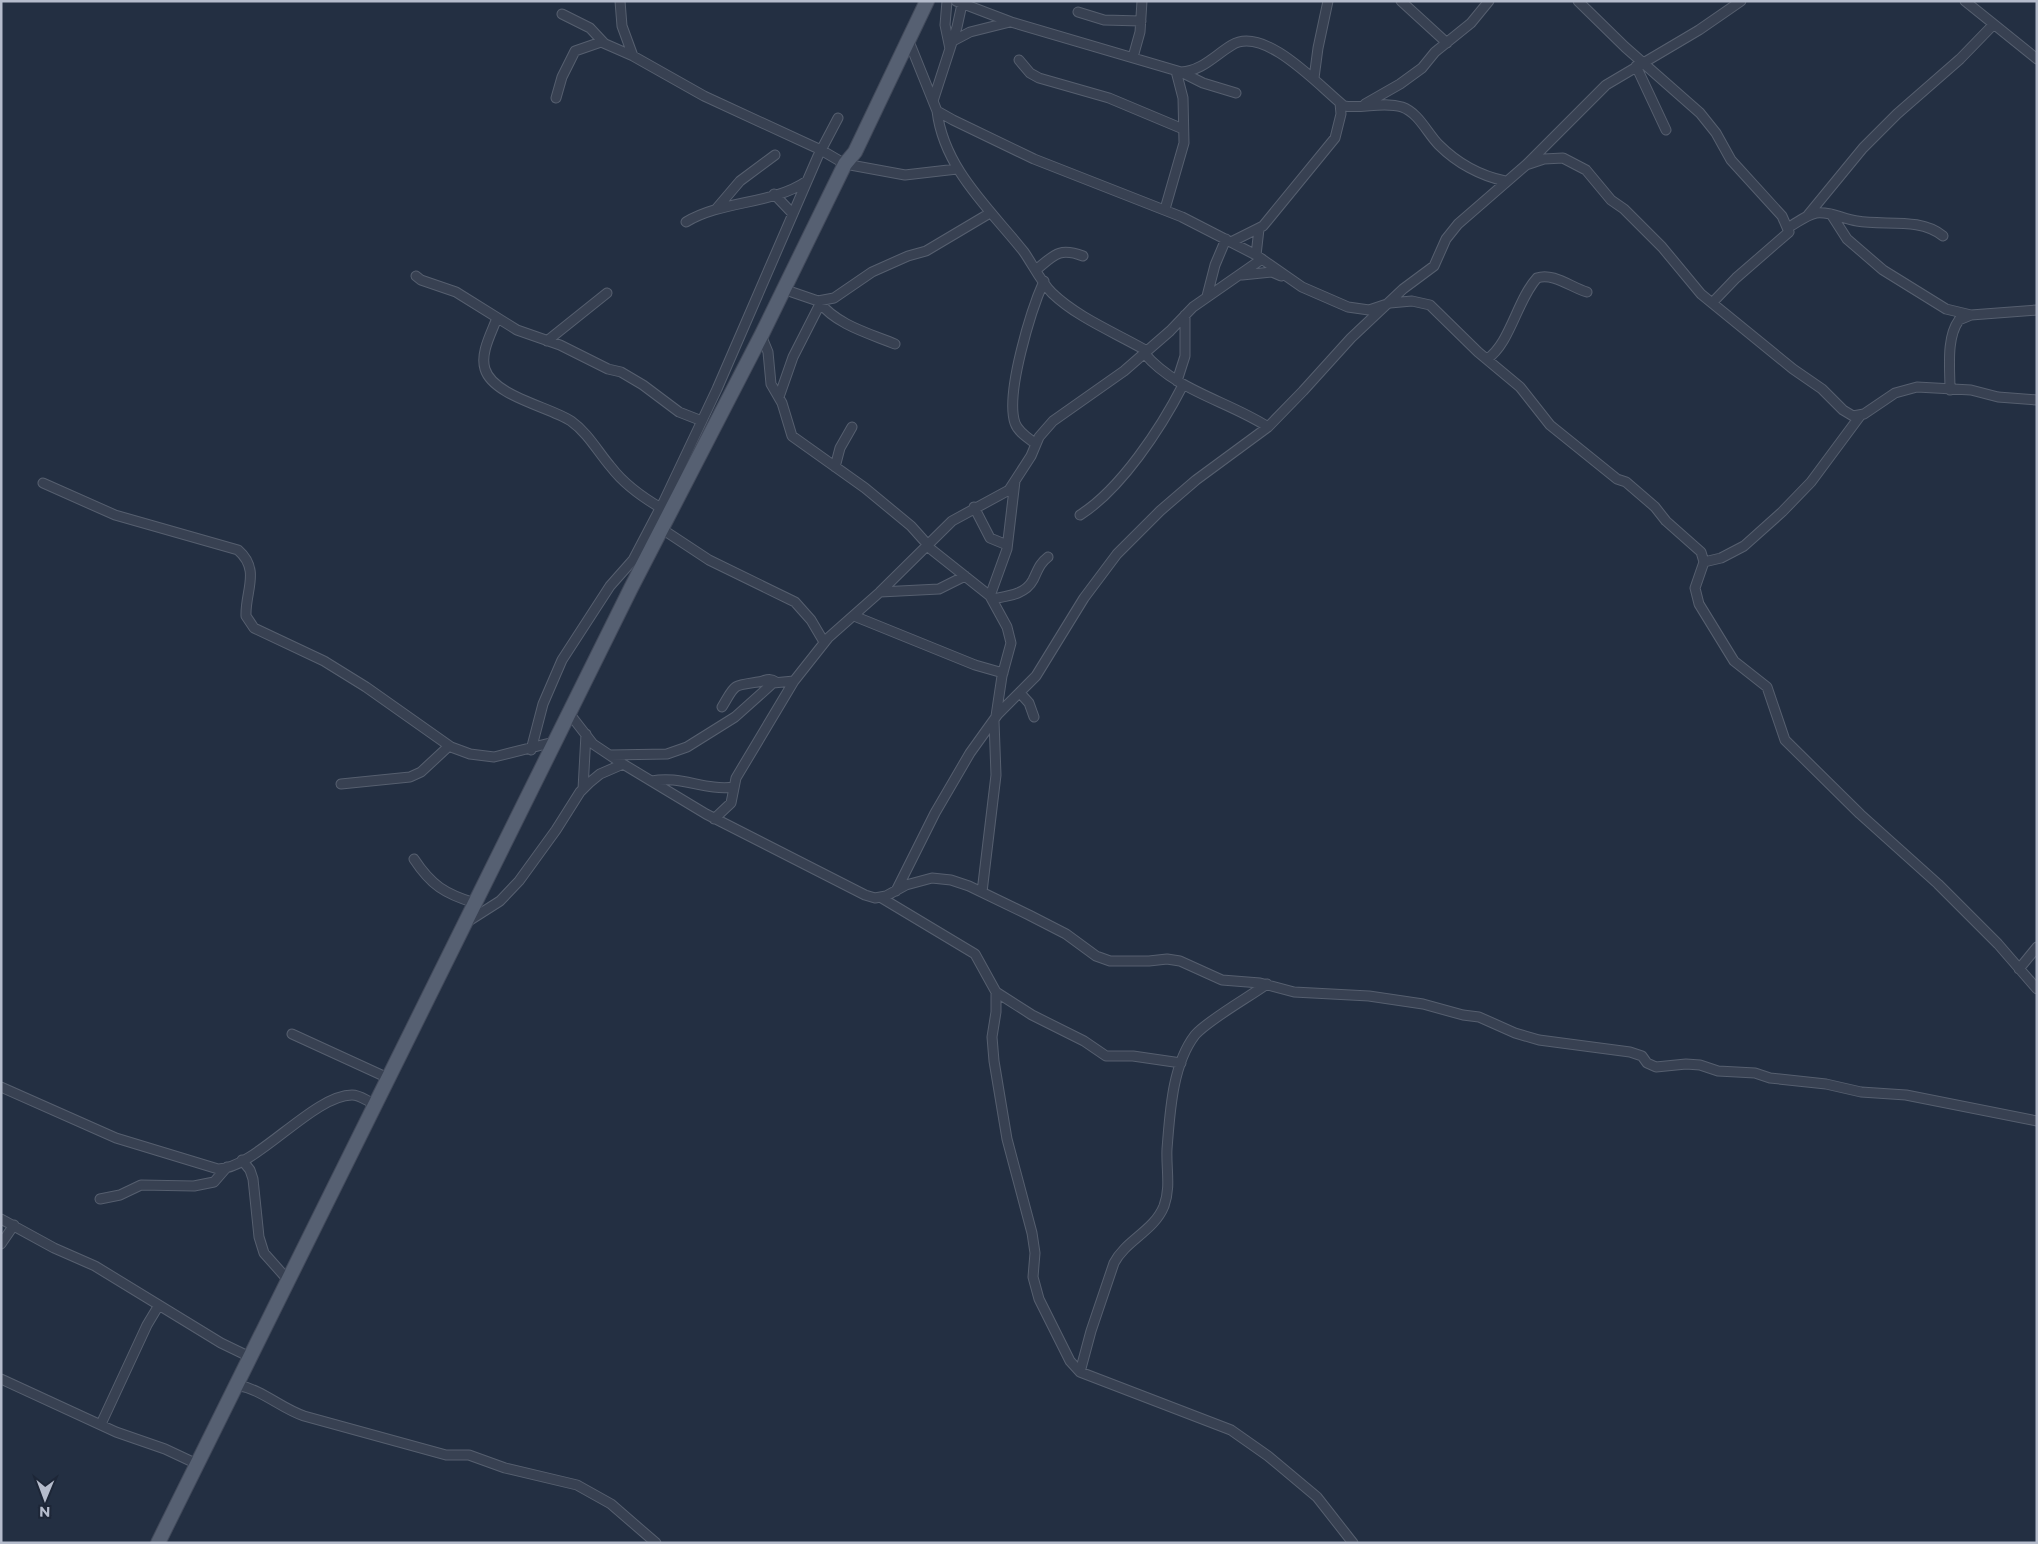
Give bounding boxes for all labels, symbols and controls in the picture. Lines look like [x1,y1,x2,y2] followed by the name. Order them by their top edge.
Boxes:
[20,1474,70,1524] north arrow
[39,1503,51,1521] text: N

